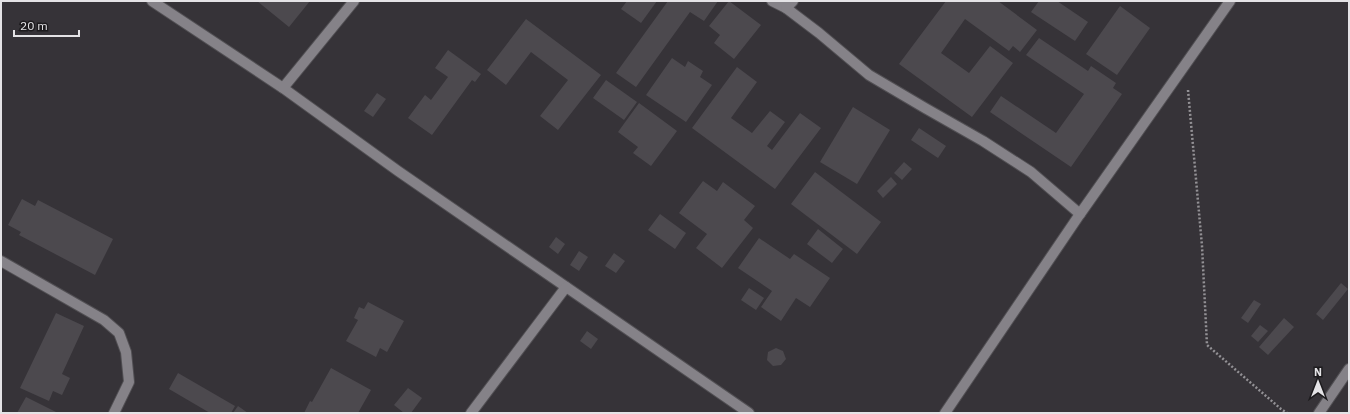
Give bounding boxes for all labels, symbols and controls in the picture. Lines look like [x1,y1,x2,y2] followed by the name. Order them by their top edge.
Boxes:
[14,12,79,38] scale bar
[20,18,48,33] text: 20 m
[1298,362,1338,402] north arrow
[1314,365,1322,379] text: N

